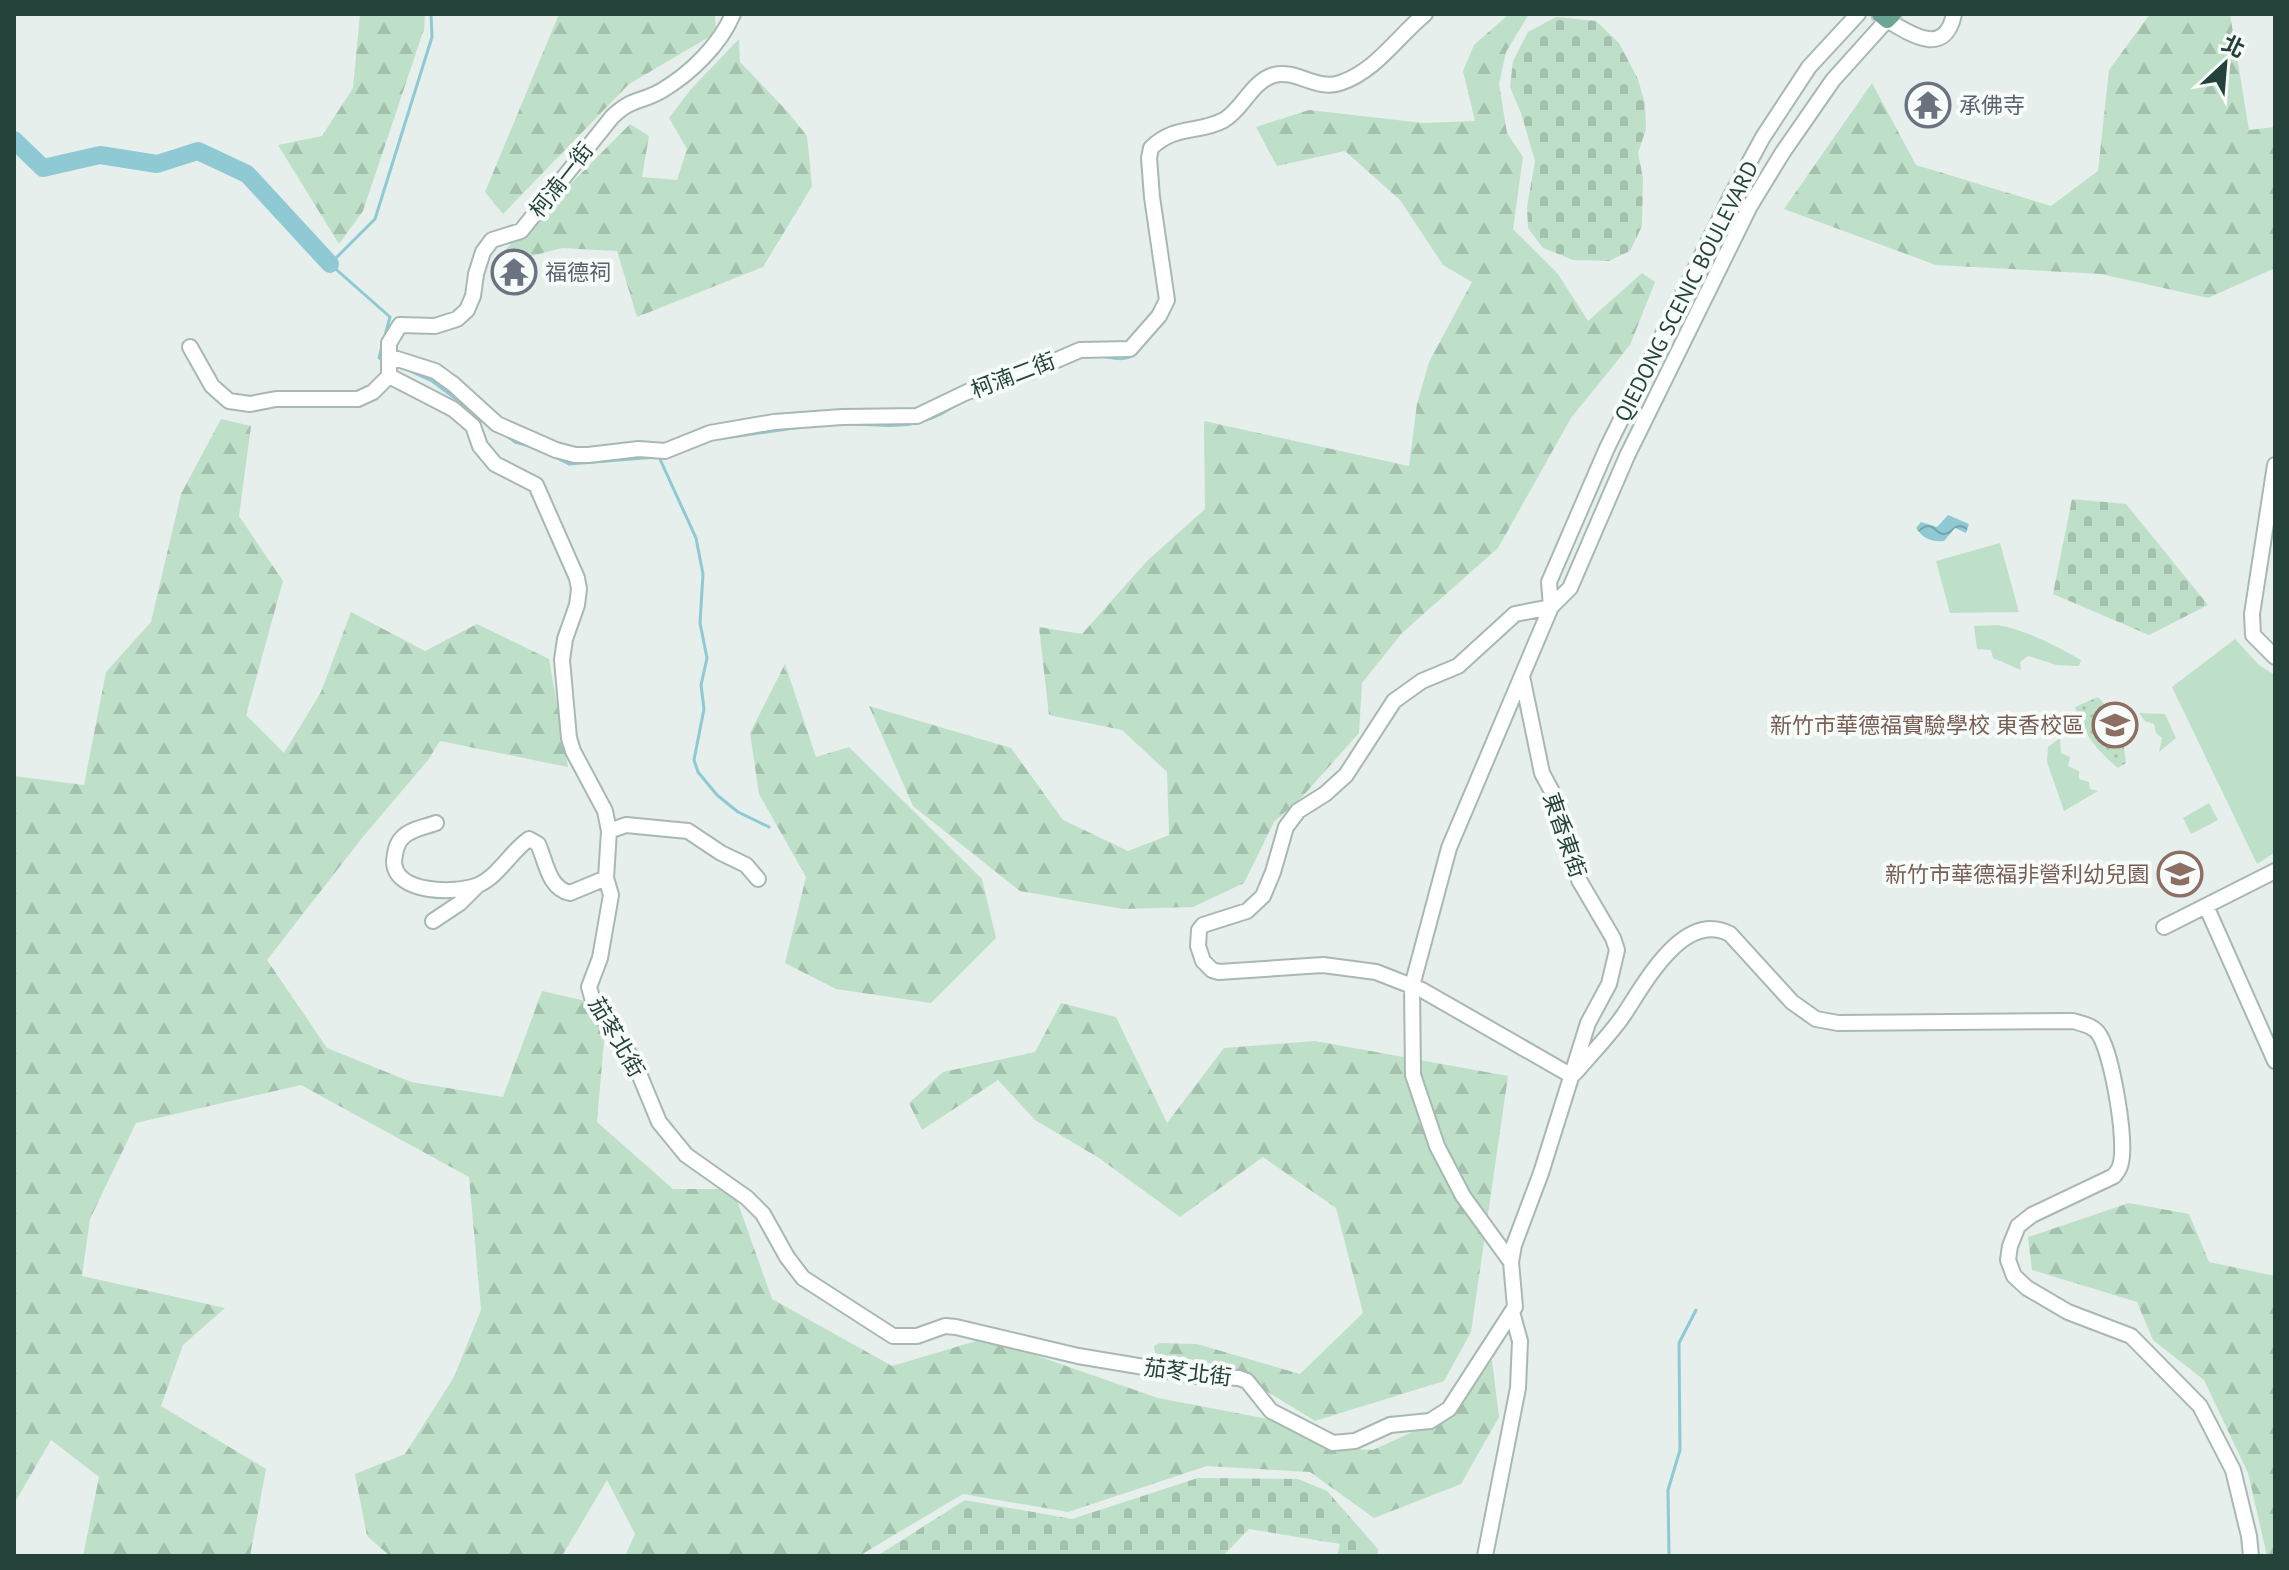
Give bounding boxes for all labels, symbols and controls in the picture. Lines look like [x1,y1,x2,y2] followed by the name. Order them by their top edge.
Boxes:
[2185,24,2265,104] north arrow
[2218,29,2250,63] text: 北
[1904,81,1952,129] temple icon: 承佛寺
[1959,91,2025,119] place label: 承佛寺
[523,137,599,223] street label: 柯湳一街
[1608,156,1764,426] street label: QIEDONG SCENIC BOULEVARD
[490,248,538,296] temple icon: 福德祠
[545,258,611,286] place label: 福德祠
[967,346,1059,404] street label: 柯湳二街
[2091,701,2139,749] school or university icon: 新竹市華德福實驗學校 東香校區
[1770,711,2084,739] place label: 新竹市華德福實驗學校 東香校區
[1537,789,1593,881] street label: 東香東街
[2156,850,2204,898] school or university icon: 新竹市華德福非營利幼兒園
[1885,860,2149,888] place label: 新竹市華德福非營利幼兒園
[583,992,651,1082] street label: 茄苳北街
[1143,1353,1233,1391] street label: 茄苳北街

